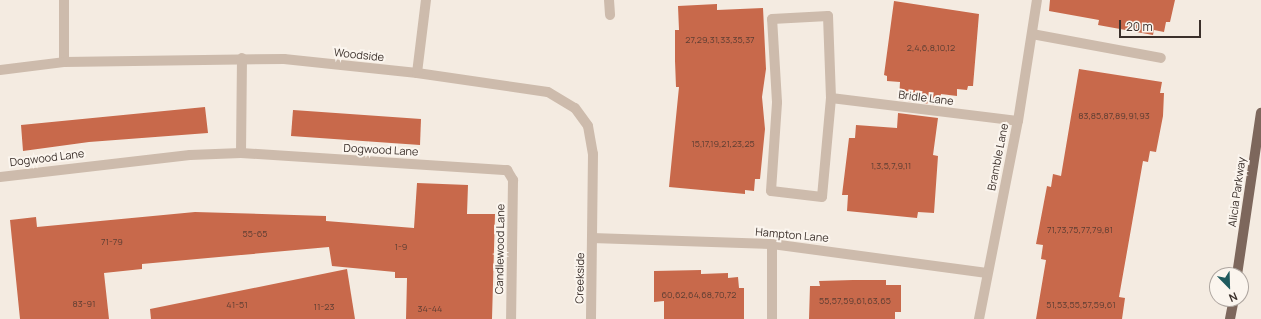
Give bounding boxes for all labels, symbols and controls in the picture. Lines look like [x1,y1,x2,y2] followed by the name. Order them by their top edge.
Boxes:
[1121,12,1203,38] scale bar
[1126,18,1153,35] text: 20 m
[685,35,755,45] house number: 27,29,31,33,35,37
[907,43,955,53] house number: 2,4,6,8,10,12
[333,46,385,64] street label: Woodside
[898,88,954,108] street label: Bridle Lane
[1078,111,1150,121] house number: 83,85,87,89,91,93
[985,122,1011,192] street label: Bramble Lane
[691,139,755,149] house number: 15,17,19,21,23,25
[343,141,419,159] street label: Dogwood Lane
[9,147,85,169] street label: Dogwood Lane
[1226,156,1248,228] street label: Alicia Parkway
[871,161,911,171] house number: 1,3,5,7,9,11
[493,204,507,294] street label: Candlewood Lane
[755,225,829,245] street label: Hampton Lane
[1047,225,1113,235] house number: 71,73,75,77,79,81
[243,229,267,239] house number: 55-65
[101,237,123,247] house number: 71-79
[395,242,407,252] house number: 1-9
[573,252,587,304] street label: Creekside
[1209,267,1249,307] north arrow
[1227,289,1240,306] text: N
[662,290,736,300] house number: 60,62,64,68,70,72
[819,296,891,306] house number: 55,57,59,61,63,65
[72,299,96,309] house number: 83-91
[226,300,248,310] house number: 41-51
[1046,300,1116,310] house number: 51,53,55,57,59,61
[314,302,334,312] house number: 11-23
[418,304,442,314] house number: 34-44

